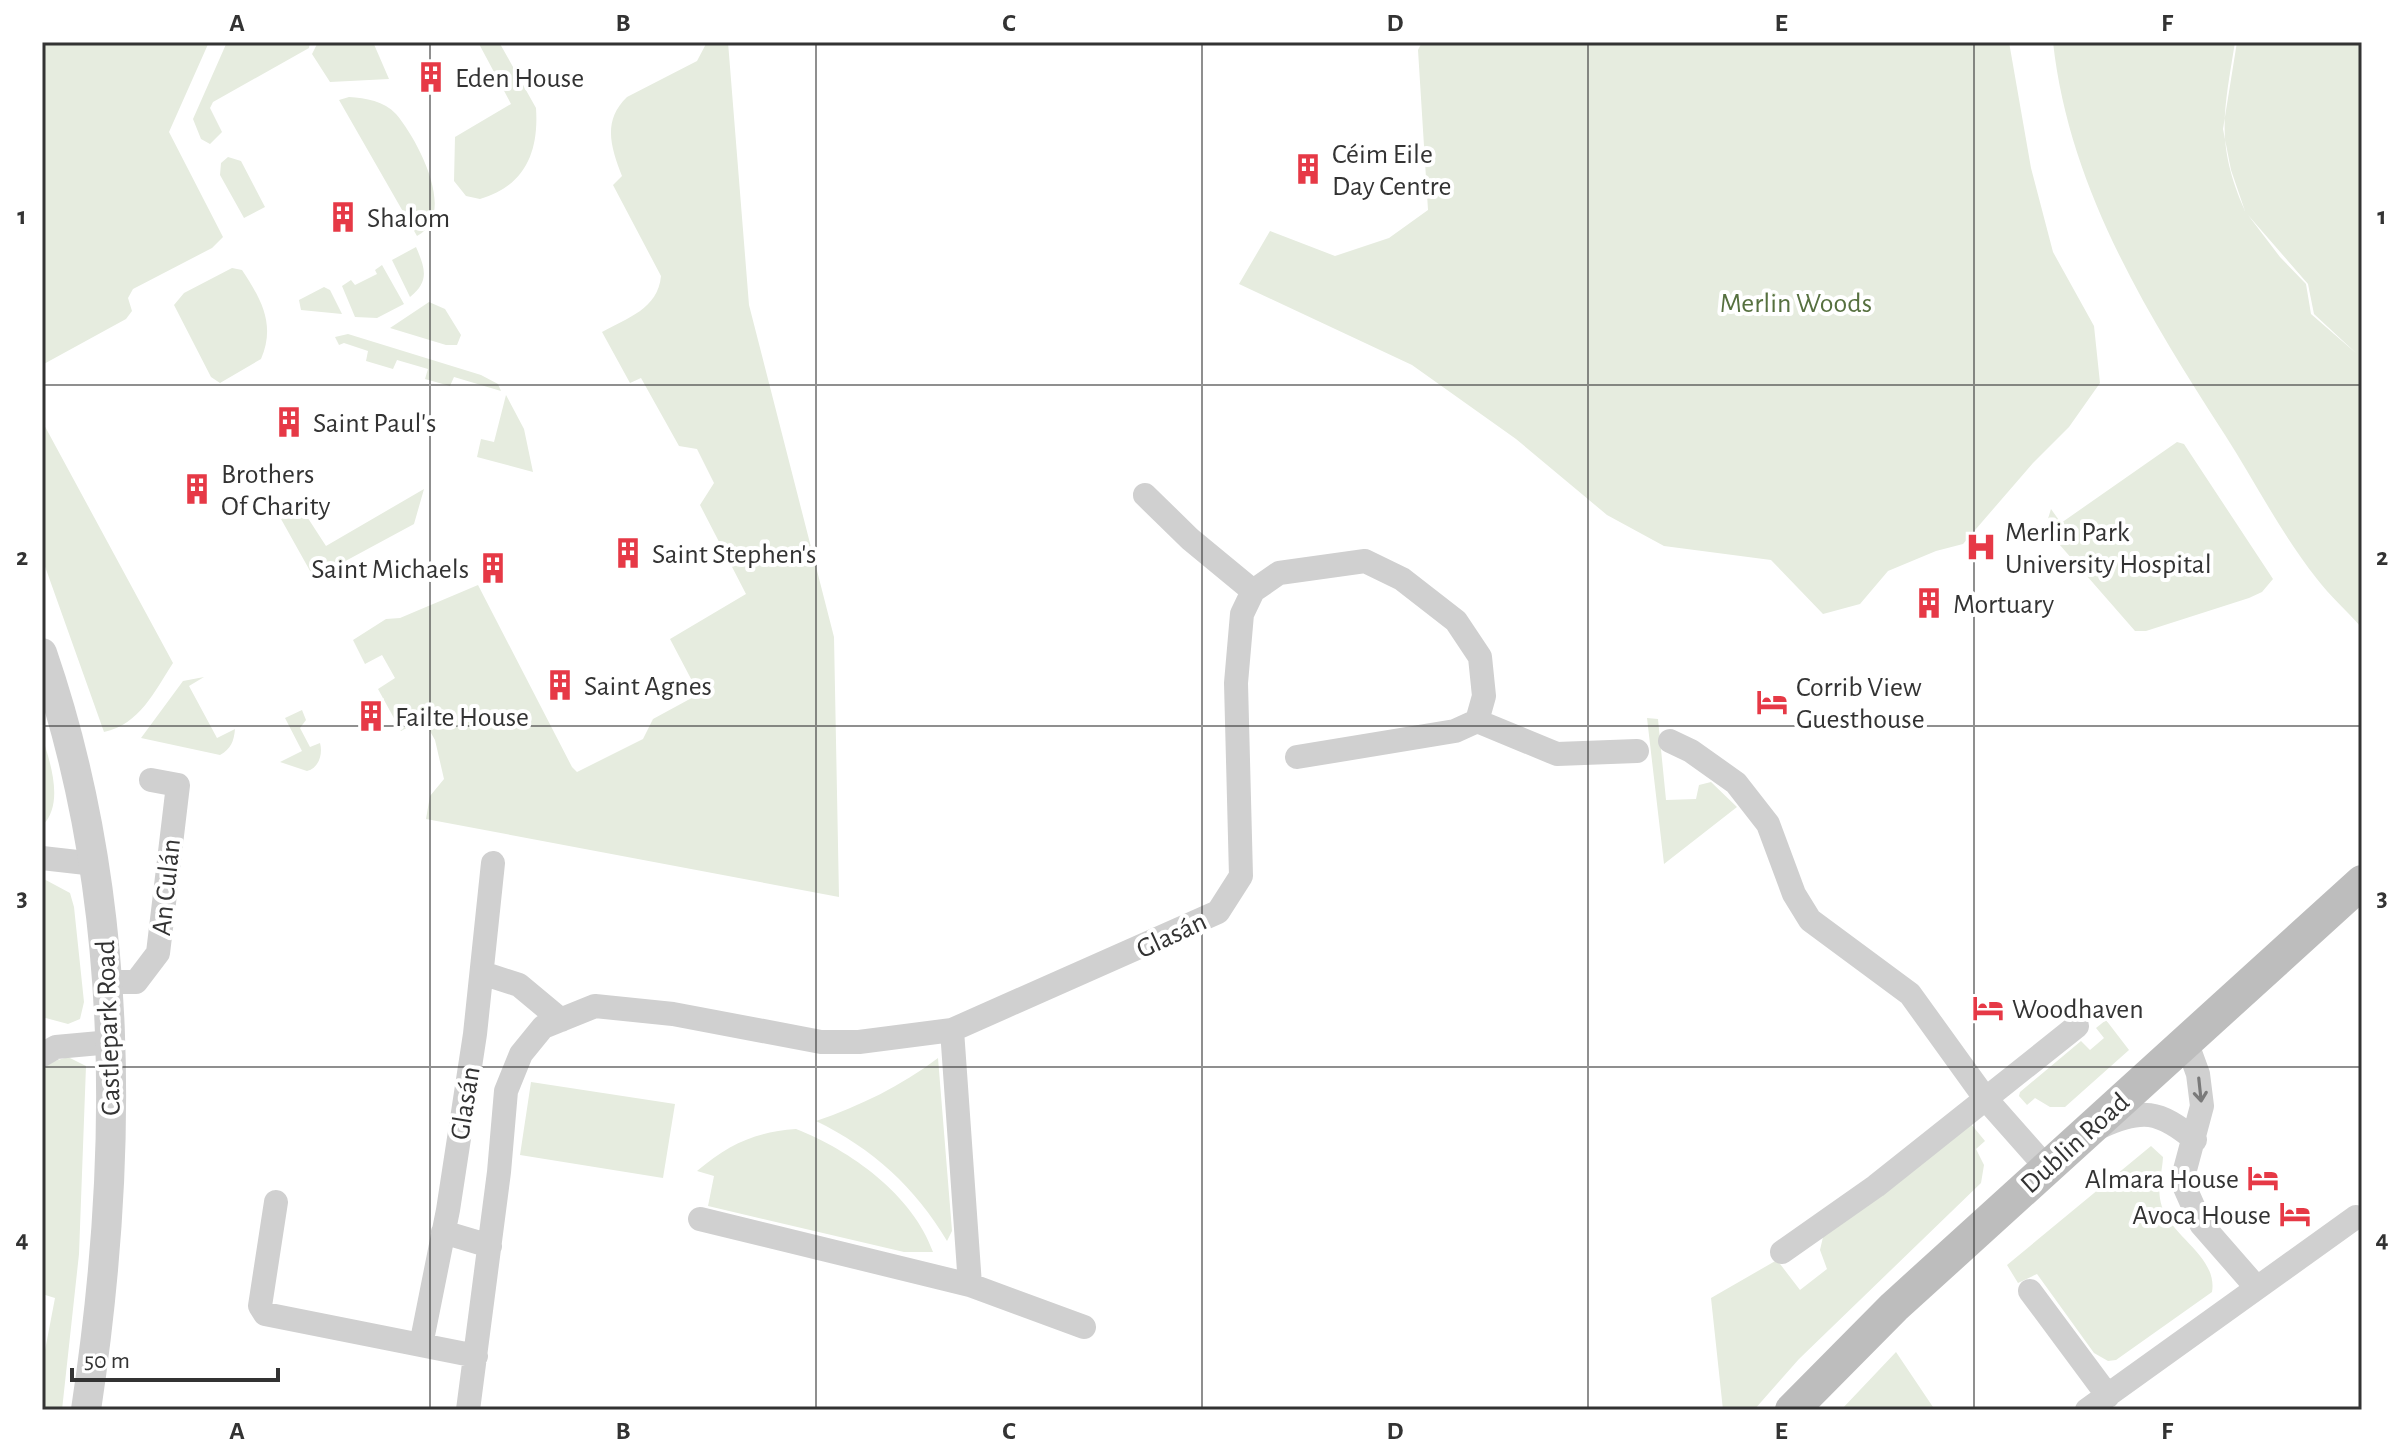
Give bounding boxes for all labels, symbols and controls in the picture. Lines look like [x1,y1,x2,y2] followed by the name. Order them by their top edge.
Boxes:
[229,10,245,36] text: A
[615,10,631,36] text: B
[1002,10,1016,36] text: C
[1386,10,1404,36] text: D
[1774,10,1788,36] text: E
[2161,10,2174,36] text: F
[414,60,448,94] building icon: Eden House
[455,65,584,93] place label: Eden House
[1332,141,1451,201] place label: Céim Eile Day Centre
[1291,152,1325,186] building icon: Céim Eile Day Centre
[326,200,360,234] building icon: Shalom
[17,203,27,229] text: 1
[2377,203,2387,229] text: 1
[367,205,450,233] place label: Shalom
[1720,290,1872,318] park label: Merlin Woods
[272,405,306,439] building icon: Saint Paul's
[313,410,436,438] place label: Saint Paul's
[221,461,330,521] place label: Brothers Of Charity
[180,472,214,506] building icon: Brothers Of Charity
[2005,519,2212,579] place label: Merlin Park University Hospital
[1964,530,1998,564] hospital icon: Merlin Park University Hospital
[611,536,645,570] building icon: Saint Stephen's
[652,541,816,569] place label: Saint Stephen's
[16,544,28,570] text: 2
[2376,544,2388,570] text: 2
[476,551,510,585] building icon: Saint Michaels
[311,556,469,584] place label: Saint Michaels
[1912,586,1946,620] building icon: Mortuary
[1953,591,2054,619] place label: Mortuary
[543,668,577,702] building icon: Saint Agnes
[584,673,712,701] place label: Saint Agnes
[1796,674,1925,734] place label: Corrib View Guesthouse
[1755,685,1789,719] hotel icon: Corrib View Guesthouse
[354,699,388,733] building icon: Failte House
[395,704,529,732] place label: Failte House
[148,837,186,937] street label: An Culán
[16,885,28,911] text: 3
[2376,885,2388,911] text: 3
[1132,908,1211,964] street label: Glasán
[92,940,126,1116] street label: Castlepark Road
[1971,991,2005,1025] hotel icon: Woodhaven
[2012,996,2144,1024] place label: Woodhaven
[446,1065,486,1142] street label: Glasán
[2193,1076,2208,1102] one-way arrow
[2016,1088,2135,1199] street label: Dublin Road
[2246,1161,2280,1195] hotel icon: Almara House
[2085,1166,2239,1194] place label: Almara House
[2278,1197,2312,1231] hotel icon: Avoca House
[2132,1202,2271,1230] place label: Avoca House
[15,1226,29,1252] text: 4
[2375,1226,2389,1252] text: 4
[72,1332,278,1382] scale bar
[84,1349,130,1373] text: 50 m
[229,1418,245,1444] text: A
[615,1418,631,1444] text: B
[1002,1418,1016,1444] text: C
[1386,1418,1404,1444] text: D
[1774,1418,1788,1444] text: E
[2161,1418,2174,1444] text: F

